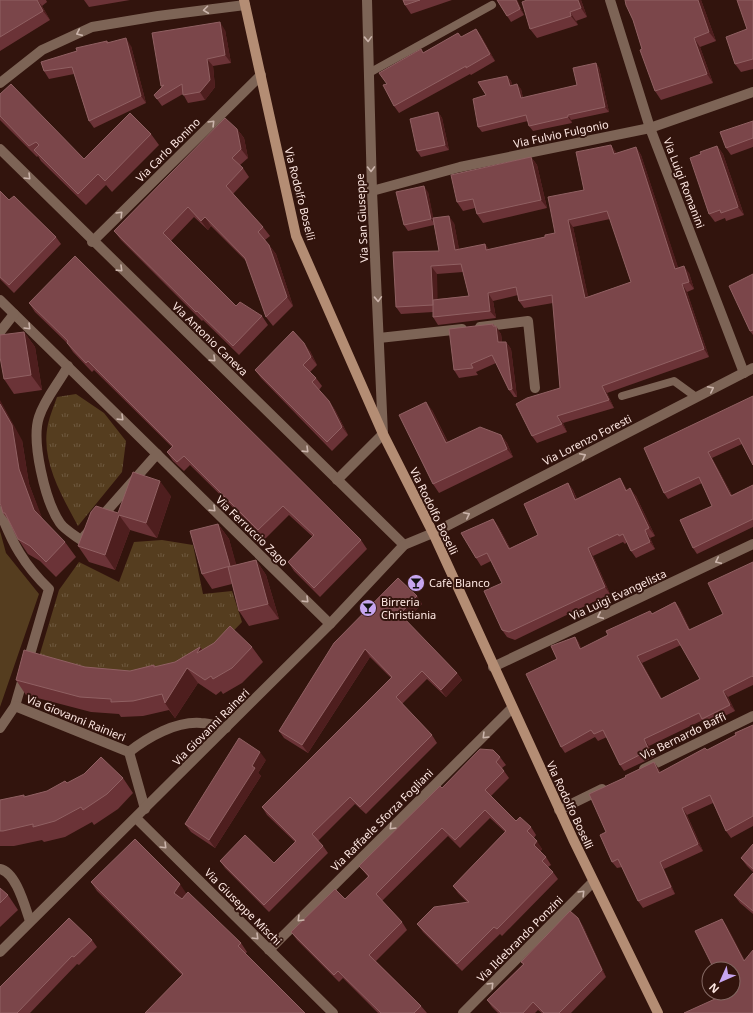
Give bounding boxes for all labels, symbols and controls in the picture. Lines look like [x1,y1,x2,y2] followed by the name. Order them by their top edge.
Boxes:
[203,5,209,14] one-way arrow
[76,29,83,37] one-way arrow
[364,36,372,42] one-way arrow
[132,114,203,185] street label: Via Carlo Bonino
[512,116,610,151] street label: Via Fulvio Fulgonio
[207,120,215,128] one-way arrow
[660,136,709,230] street label: Via Luigi Romanini
[282,146,319,242] street label: Via Rodolfo Boselli
[367,166,376,172] one-way arrow
[23,172,31,180] one-way arrow
[352,173,371,263] street label: Via San Giuseppe
[115,211,123,219] one-way arrow
[115,264,123,271] one-way arrow
[373,296,382,302] one-way arrow
[169,299,251,379] street label: Via Antonio Caneva
[23,322,31,330] one-way arrow
[208,354,216,362] one-way arrow
[707,387,714,394] one-way arrow
[540,411,634,468] street label: Via Lorenzo Foresti
[116,413,124,421] one-way arrow
[301,445,309,453] one-way arrow
[579,453,586,460] one-way arrow
[407,465,462,557] street label: Via Rodolfo Boselli
[213,492,292,569] street label: Via Ferruccio Zago
[208,504,216,512] one-way arrow
[463,512,471,520] one-way arrow
[714,556,722,564] one-way arrow
[567,566,669,624] street label: Via Luigi Evangelista
[406,573,426,593] bar icon: Cafè Blanco
[429,575,490,590] place label: Cafè Blanco
[381,594,436,622] place label: Birreria Christiania
[301,596,309,603] one-way arrow
[358,598,378,618] bar icon: Birreria Christiania
[597,611,605,619] one-way arrow
[169,685,252,768] street label: Via Giovanni Raineri
[24,691,128,744] street label: Via Giovanni Rainieri
[637,708,728,763] street label: Via Bernardo Baffi
[482,731,490,738] one-way arrow
[544,758,597,851] street label: Via Rodolfo Boselli
[327,765,436,874] street label: Via Raffaele Sforza Fogliani
[389,822,397,830] one-way arrow
[159,841,167,848] one-way arrow
[202,865,285,948] street label: Via Giuseppe Mischi
[577,890,585,898] one-way arrow
[473,892,566,985] street label: Via Ildebrando Ponzini
[297,914,305,922] one-way arrow
[251,932,259,940] one-way arrow
[701,961,741,1001] north arrow
[705,980,722,997] text: N
[486,982,494,990] one-way arrow

